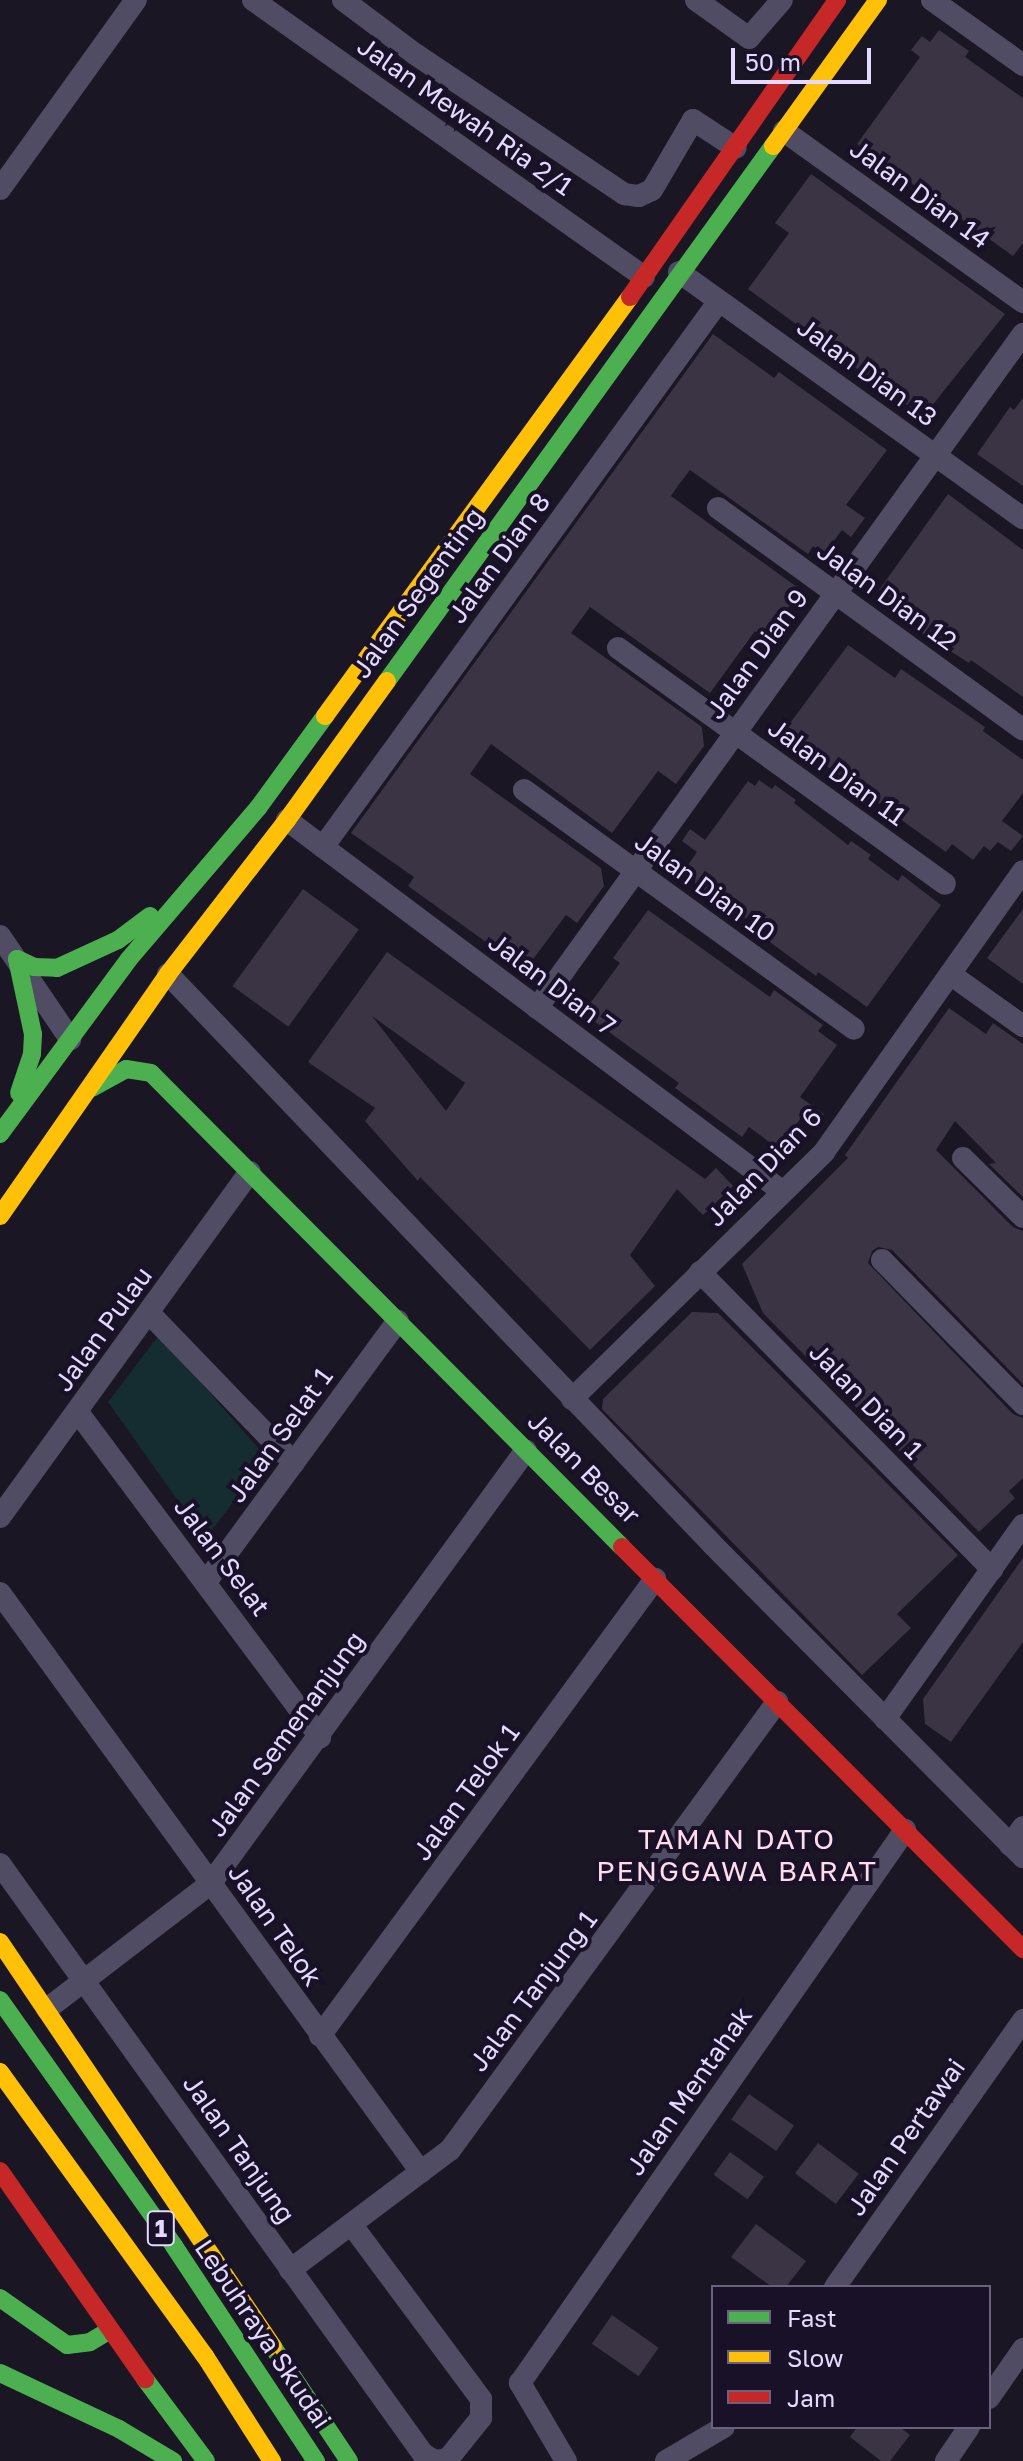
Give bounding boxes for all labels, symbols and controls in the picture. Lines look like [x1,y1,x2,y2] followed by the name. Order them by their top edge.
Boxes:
[351,30,579,202] street label: Jalan Mewah Ria 2/1
[735,32,875,82] scale bar
[745,47,801,76] text: 50 m
[844,133,996,255] street label: Jalan Dian 14
[791,311,943,433] street label: Jalan Dian 13
[441,487,557,629] street label: Jalan Dian 8
[346,502,490,684] street label: Jalan Segenting
[811,535,963,657] street label: Jalan Dian 12
[700,583,814,725] street label: Jalan Dian 9
[762,712,912,832] street label: Jalan Dian 11
[629,826,781,948] street label: Jalan Dian 10
[482,926,622,1042] street label: Jalan Dian 7
[700,1101,828,1233] street label: Jalan Dian 6
[47,1261,159,1397] street label: Jalan Pulau
[803,1336,929,1466] street label: Jalan Dian 1
[221,1362,339,1508] street label: Jalan Selat 1
[521,1405,647,1531] street label: Jalan Besar
[168,1492,276,1622] street label: Jalan Selat
[201,1625,371,1843] street label: Jalan Semenanjung
[406,1718,526,1866] street label: Jalan Telok 1
[596,1822,878,1888] district label: TAMAN DATO PENGGAWA BARAT
[222,1858,328,1992] street label: Jalan Telok
[463,1905,603,2077] street label: Jalan Tanjung 1
[619,2001,759,2181] street label: Jalan Mentahak
[840,2053,972,2221] street label: Jalan Pertawai
[176,2069,302,2229] street label: Jalan Tanjung
[145,2208,177,2248] road number: 1
[188,2234,338,2434] street label: Lebuhraya Skudai
[711,2285,991,2429] legend
[787,2303,837,2332] text: Fast
[787,2343,843,2372] text: Slow
[787,2383,835,2412] text: Jam

